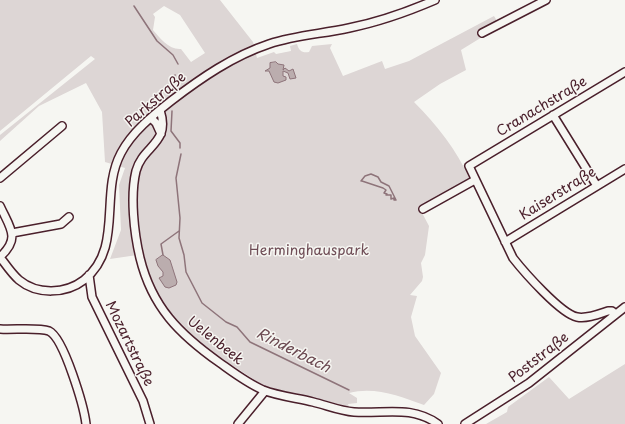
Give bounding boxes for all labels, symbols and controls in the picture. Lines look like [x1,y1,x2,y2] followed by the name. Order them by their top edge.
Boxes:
[122,69,190,131] street label: Parkstraße
[494,73,590,141] street label: Cranachstraße
[517,164,599,224] street label: Kaiserstraße
[249,243,369,259] park label: Herminghauspark
[101,299,157,389] street label: Mozartstraße
[183,313,247,369] street label: Uelenbeek
[253,325,333,377] water label: Rinderbach
[506,329,572,387] street label: Poststraße

